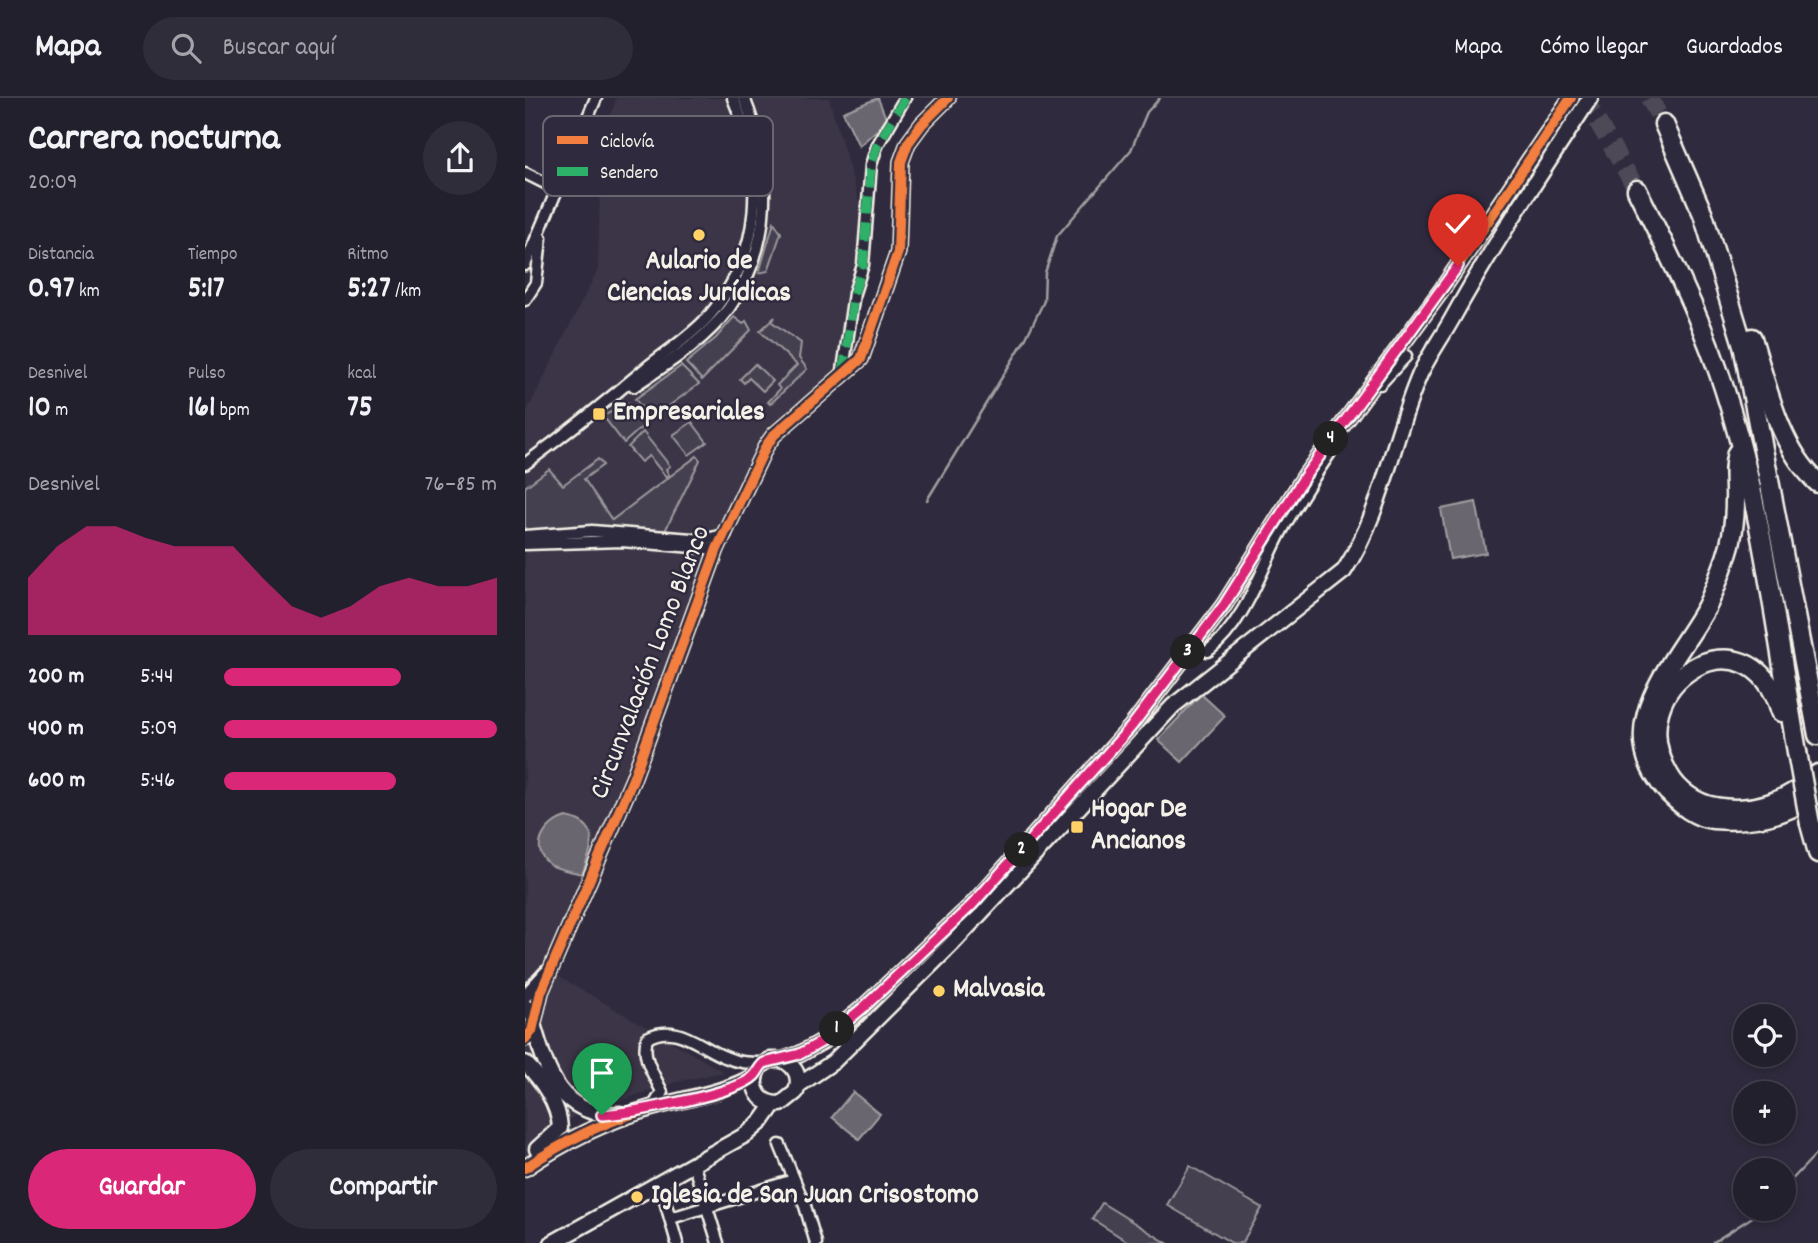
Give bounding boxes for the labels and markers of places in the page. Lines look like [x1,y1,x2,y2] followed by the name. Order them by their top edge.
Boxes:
[1428,194,1488,266] pin
[691,227,707,243] marker: Aulario de Ciencias Jurídicas
[607,243,791,315] place label: Aulario de Ciencias Jurídicas
[613,394,765,434] place label: Empresariales
[591,406,607,422] marker: Empresariales
[1313,422,1349,456] pin: 4
[1171,634,1205,670] pin: 3
[1091,791,1187,863] place label: Hogar De Ancianos
[1069,819,1085,835] marker: Hogar De Ancianos
[1005,832,1039,868] pin: 2
[953,971,1045,1011] place label: Malvasia
[931,983,947,999] marker: Malvasia
[819,1012,855,1046] pin: 1
[572,1043,632,1115] pin
[651,1177,979,1217] place label: Iglesia de San Juan Crisostomo
[629,1189,645,1205] marker: Iglesia de San Juan Crisostomo

